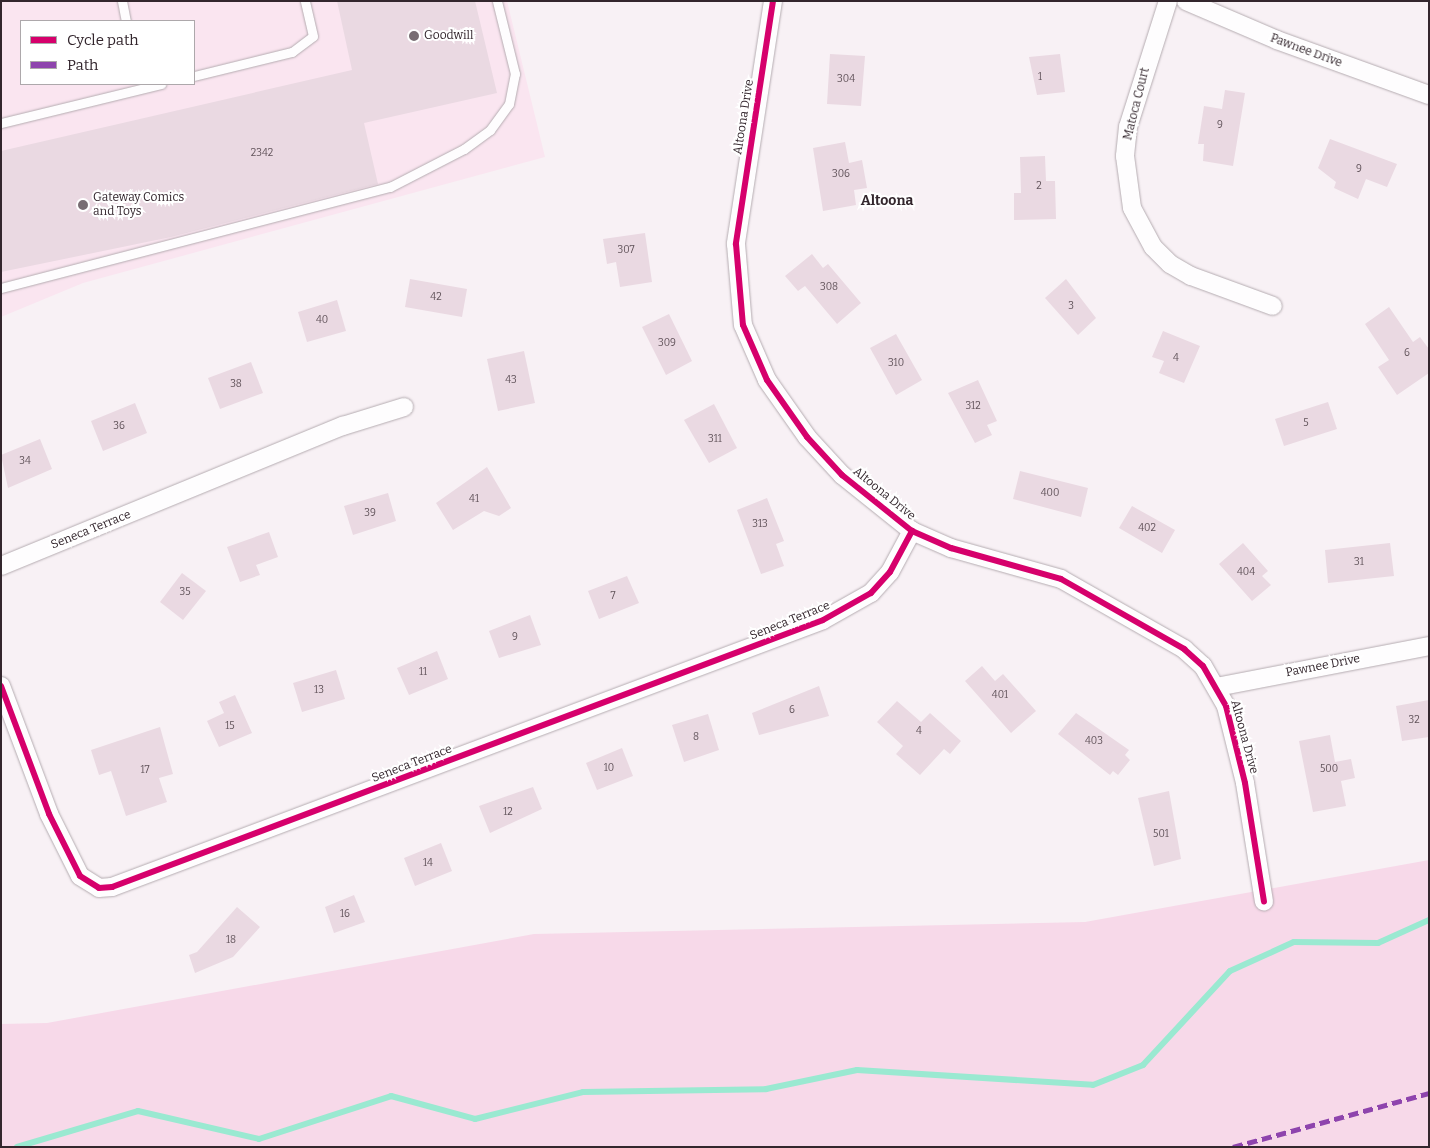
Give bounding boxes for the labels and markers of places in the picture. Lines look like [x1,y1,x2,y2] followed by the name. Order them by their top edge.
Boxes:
[424,29,474,43] place label: Goodwill
[408,30,420,42] marker: Goodwill
[93,191,184,219] place label: Gateway Comics and Toys
[77,199,89,211] marker: Gateway Comics and Toys

